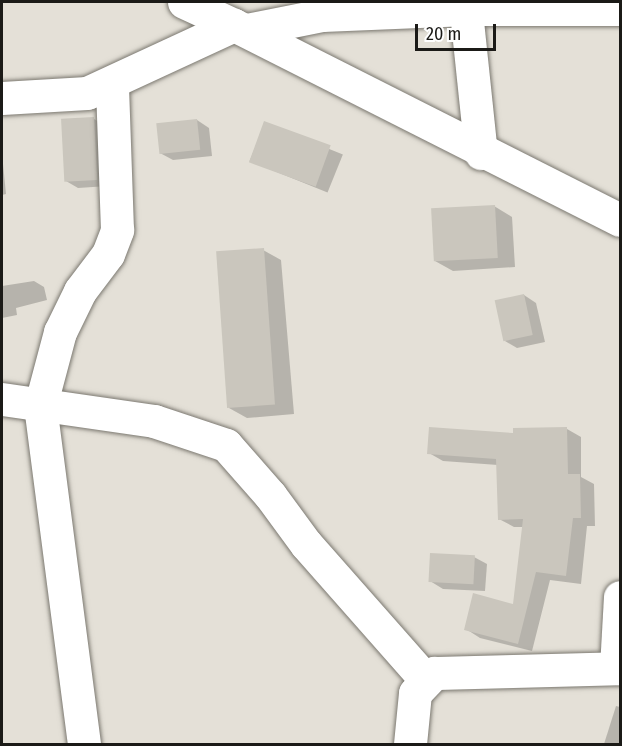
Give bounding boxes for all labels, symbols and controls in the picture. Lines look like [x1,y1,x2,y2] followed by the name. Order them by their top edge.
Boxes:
[418,12,499,50] scale bar
[426,23,461,45] text: 20 m

